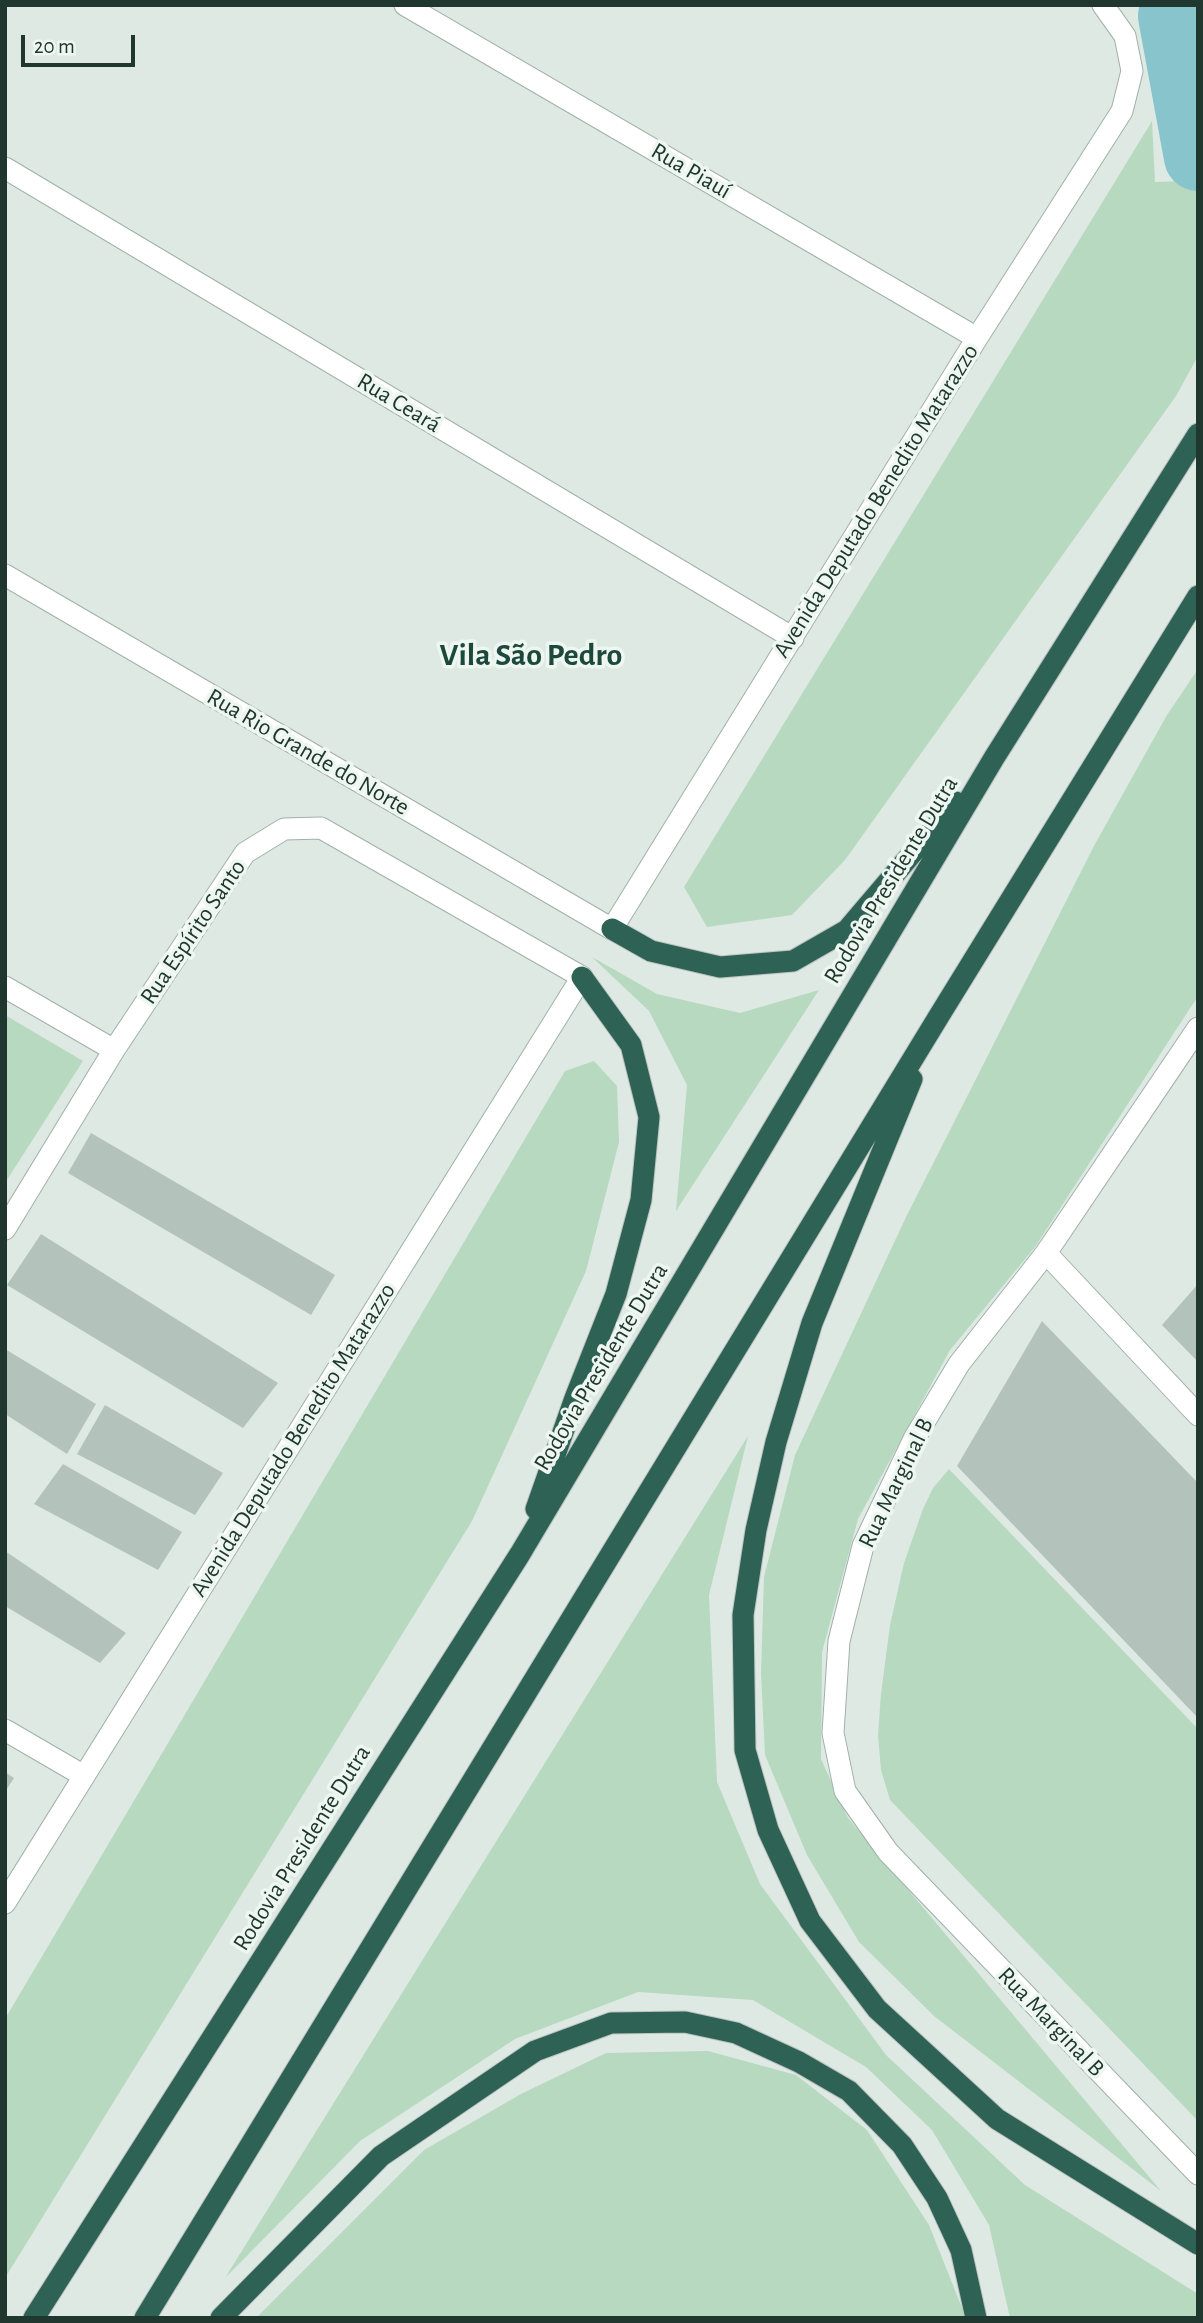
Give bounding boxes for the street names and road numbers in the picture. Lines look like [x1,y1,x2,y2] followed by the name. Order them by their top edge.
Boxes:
[646,137,736,205] street label: Rua Piauí
[767,339,985,663] street label: Avenida Deputado Benedito Matarazzo
[352,367,446,439] street label: Rua Ceará
[202,682,414,822] street label: Rua Rio Grande do Norte
[818,771,964,989] street label: Rodovia Presidente Dutra
[134,854,252,1010] street label: Rua Espírito Santo
[528,1258,674,1476] street label: Rodovia Presidente Dutra
[184,1278,402,1602] street label: Avenida Deputado Benedito Matarazzo
[852,1413,940,1553] street label: Rua Marginal B
[227,1740,377,1956] street label: Rodovia Presidente Dutra
[992,1961,1110,2083] street label: Rua Marginal B

